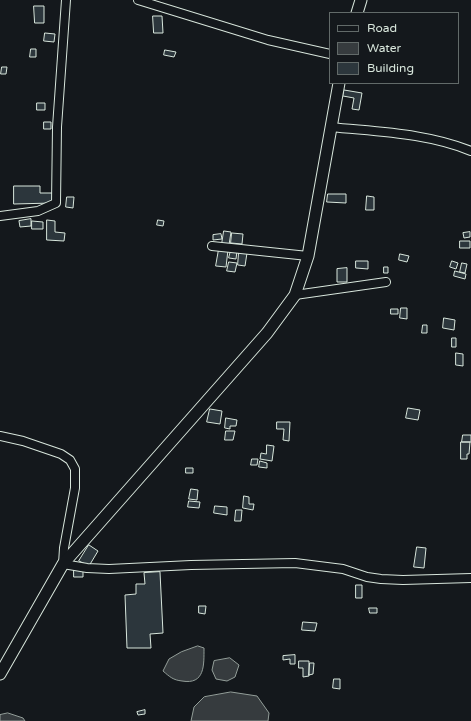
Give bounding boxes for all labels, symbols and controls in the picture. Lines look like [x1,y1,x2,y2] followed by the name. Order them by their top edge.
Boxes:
[329,12,459,84] legend
[367,21,397,35] text: Road
[367,41,401,55] text: Water
[367,61,414,75] text: Building

